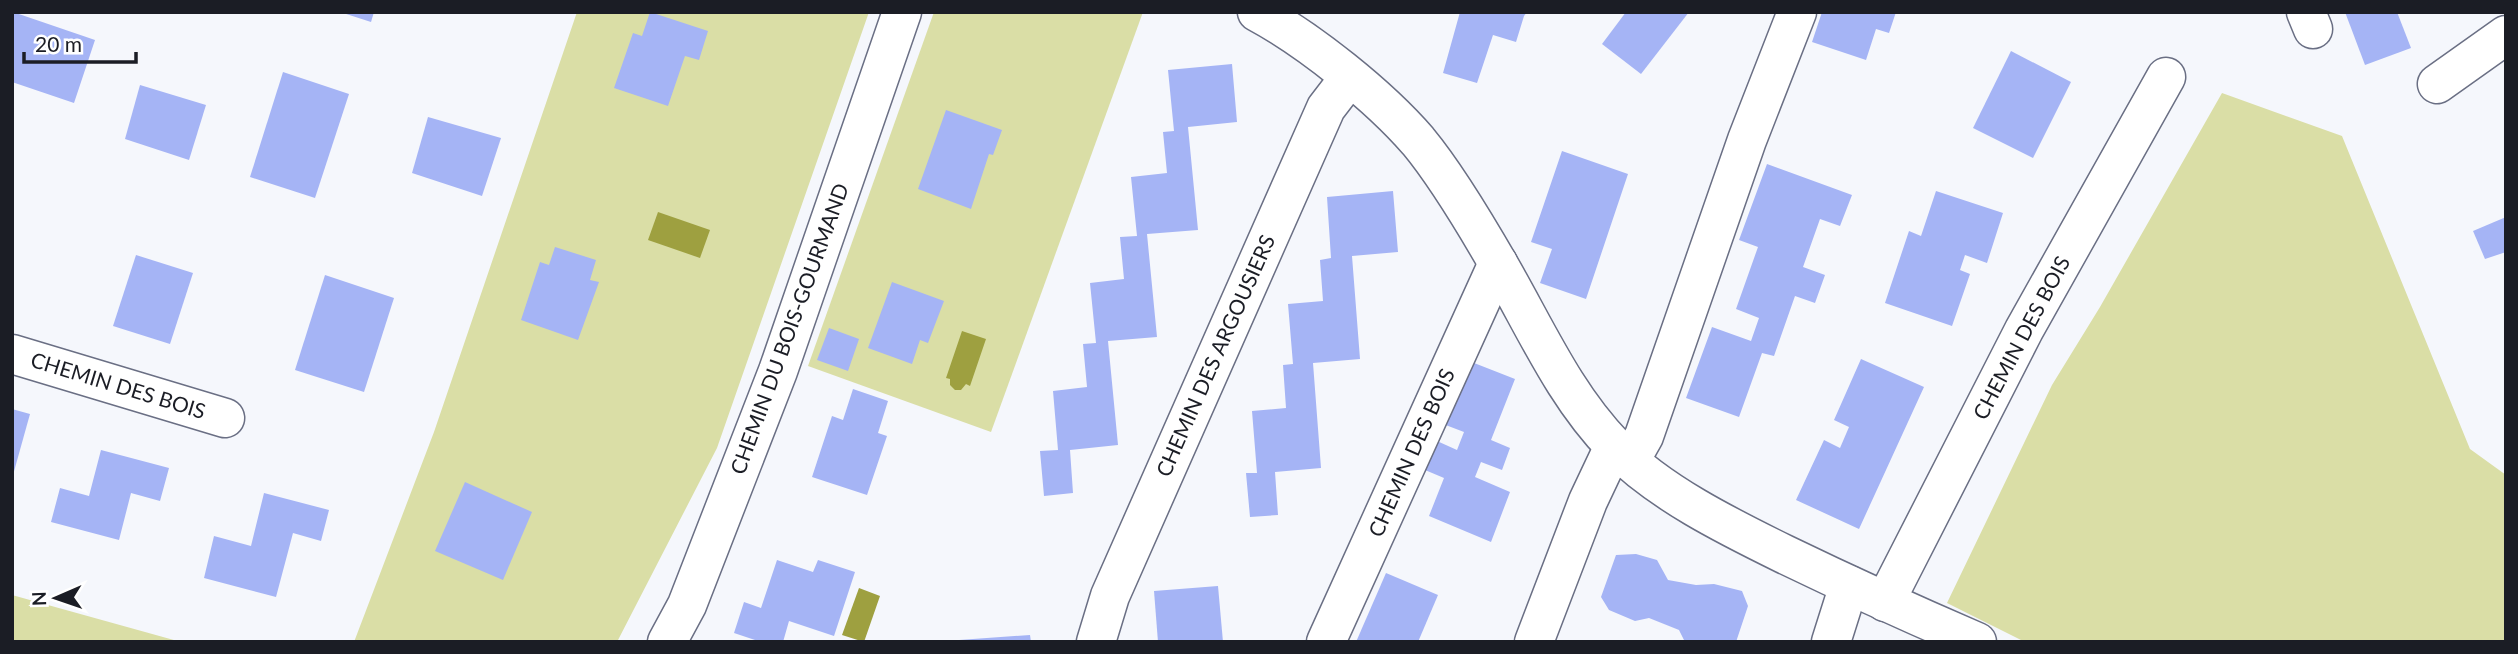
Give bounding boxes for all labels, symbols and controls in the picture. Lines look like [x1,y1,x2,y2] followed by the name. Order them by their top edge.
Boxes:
[24,21,136,65] scale bar
[35,31,82,56] text: 20 m
[724,180,853,477] street label: CHEMIN DU BOIS-GOURMAND
[1150,231,1279,480] street label: CHEMIN DES ARGOUSIERS
[1967,251,2074,423] street label: CHEMIN DES BOIS
[28,346,209,423] street label: CHEMIN DES BOIS
[1362,364,1459,540] street label: CHEMIN DES BOIS
[21,563,91,633] north arrow
[27,591,50,606] text: N

